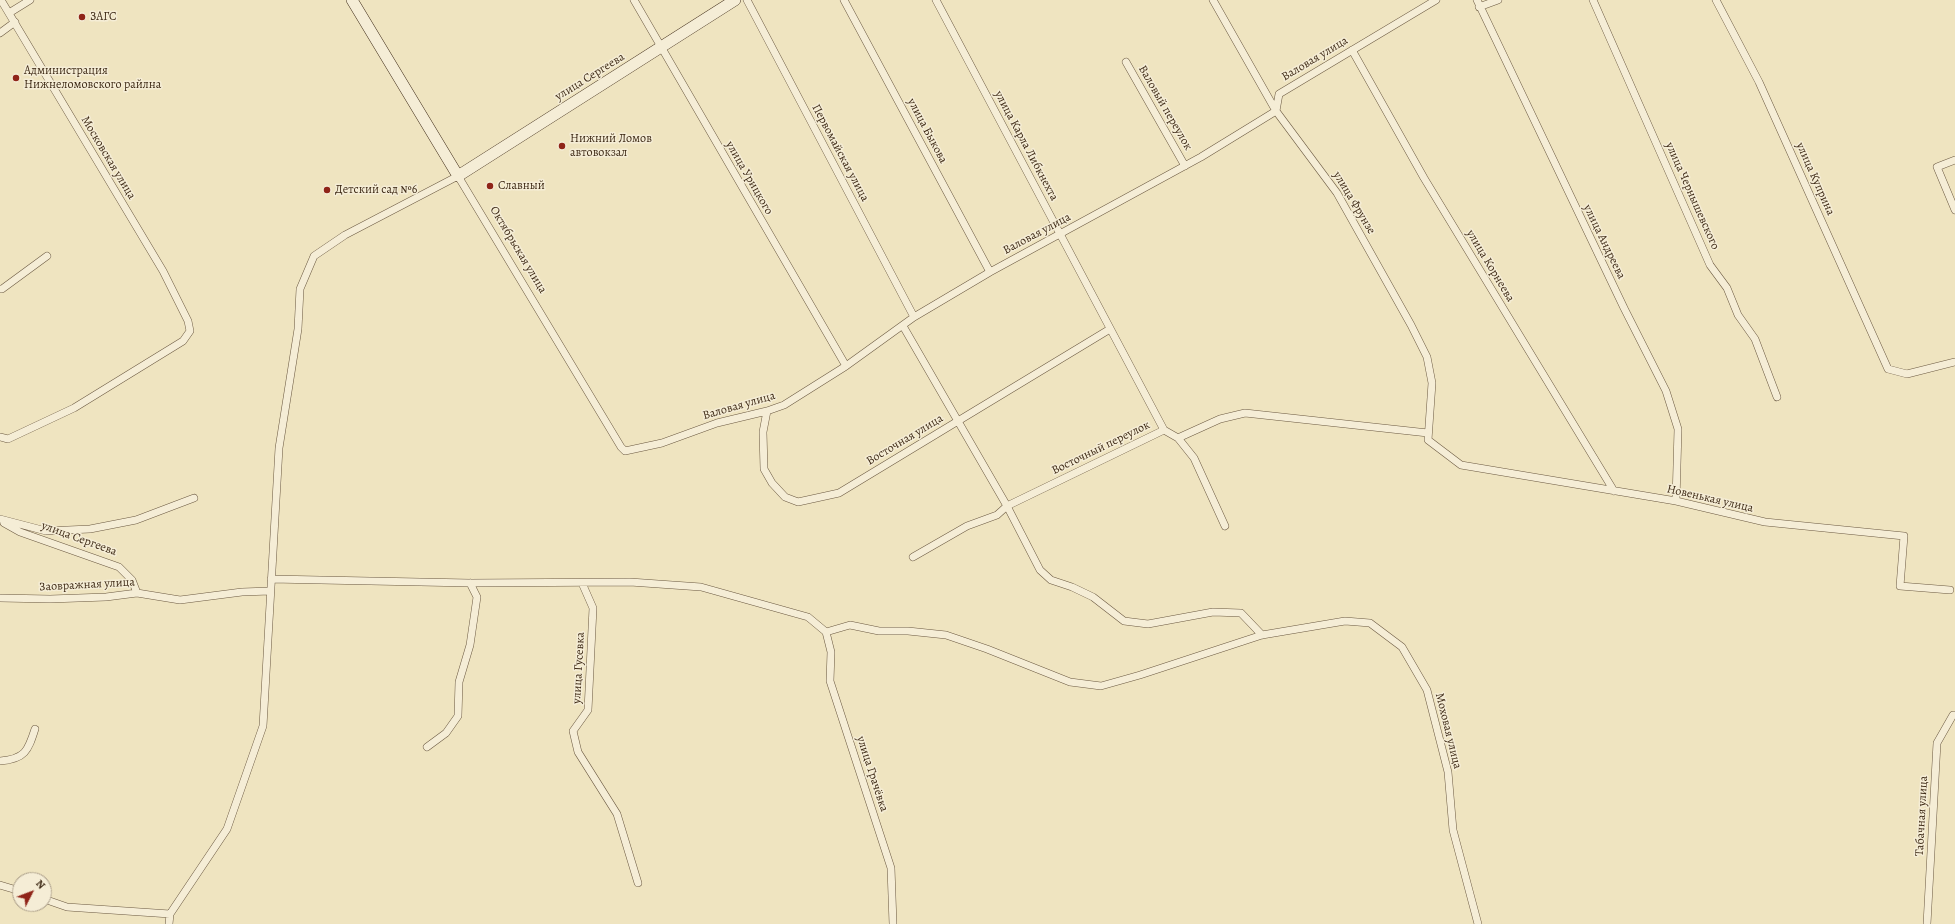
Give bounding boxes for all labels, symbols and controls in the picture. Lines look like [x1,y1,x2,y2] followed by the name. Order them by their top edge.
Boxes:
[90,10,116,24] place label: ЗАГС
[77,12,87,22] marker: ЗАГС
[1279,34,1351,84] street label: Валовая улица
[553,50,627,104] street label: улица Сергеева
[1135,63,1195,153] street label: Валовый переулок
[24,64,161,92] place label: Администрация Нижнеломовского райлна
[11,73,21,83] marker: Администрация Нижнеломовского райлна
[991,89,1061,203] street label: улица Карла Либкнехта
[904,96,950,166] street label: улица Быкова
[808,102,872,204] street label: Первомайская улица
[77,114,139,202] street label: Московская улица
[570,132,652,160] place label: Нижний Ломов автовокзал
[722,139,776,217] street label: улица Урицкого
[1662,140,1722,252] street label: улица Чернышевского
[1792,140,1838,218] street label: улица Куприна
[557,141,567,151] marker: Нижний Ломов автовокзал
[1330,169,1378,237] street label: улица Фрунзе
[498,179,545,193] place label: Славный
[485,181,495,191] marker: Славный
[335,183,417,197] place label: Детский сад №6
[322,185,332,195] marker: Детский сад №6
[1580,202,1628,282] street label: улица Андреева
[486,204,550,296] street label: Октябрьская улица
[1001,210,1073,258] street label: Валовая улица
[1463,227,1517,305] street label: улица Корнеева
[701,389,777,423] street label: Валовая улица
[864,411,946,469] street label: Восточная улица
[1049,418,1153,478] street label: Восточный переулок
[1665,482,1755,516] street label: Новенькая улица
[39,519,119,559] street label: улица Сергеева
[39,575,135,595] street label: Заовражная улица
[570,632,588,704] street label: улица Гусевка
[1432,692,1464,770] street label: Моховая улица
[853,734,891,814] street label: улица Грачёвка
[1913,775,1931,857] street label: Табачная улица
[12,872,52,912] north arrow
[32,876,49,892] text: N

